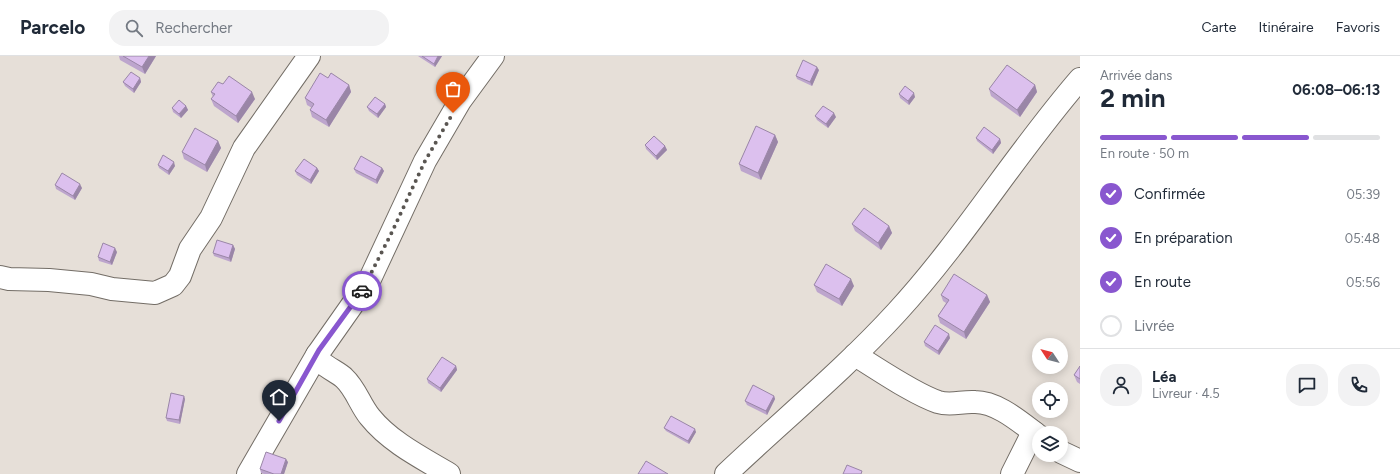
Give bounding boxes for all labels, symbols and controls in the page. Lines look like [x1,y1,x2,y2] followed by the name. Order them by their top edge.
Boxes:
[109,10,389,46] search box
[20,16,85,39] text: Parcelo
[123,17,145,39] icon: search
[155,19,232,37] text: Rechercher
[1202,19,1236,36] text: Carte
[1258,19,1314,36] text: Itinéraire
[1336,19,1380,36] text: Favoris
[1100,68,1172,83] text: Arrivée dans
[436,72,470,113] pin
[442,78,464,100] icon: bag
[1292,81,1380,99] text: 06:08–06:13
[1100,82,1166,114] text: 2 min
[1100,146,1189,161] text: En route · 50 m
[1100,183,1122,205] icon: check
[1134,185,1205,203] text: Confirmée
[1346,187,1380,202] text: 05:39
[1100,227,1122,249] icon: check
[1134,229,1233,247] text: En préparation
[1345,231,1380,246] text: 05:48
[342,271,382,311] courier
[1100,271,1122,293] icon: check
[1134,273,1191,291] text: En route
[1346,275,1380,290] text: 05:56
[351,280,373,302] icon: car
[1134,317,1175,335] text: Livrée
[1032,338,1068,374] north arrow
[1032,338,1068,462] map controls
[1100,364,1142,406] button: person
[1286,364,1328,406] button: chat
[1338,364,1380,406] button: phone
[1152,368,1176,386] text: Léa
[262,380,296,421] pin
[1032,382,1068,418] button: locate
[268,386,290,408] icon: home
[1152,386,1220,401] text: Livreur · 4.5
[1032,426,1068,462] button: layers

